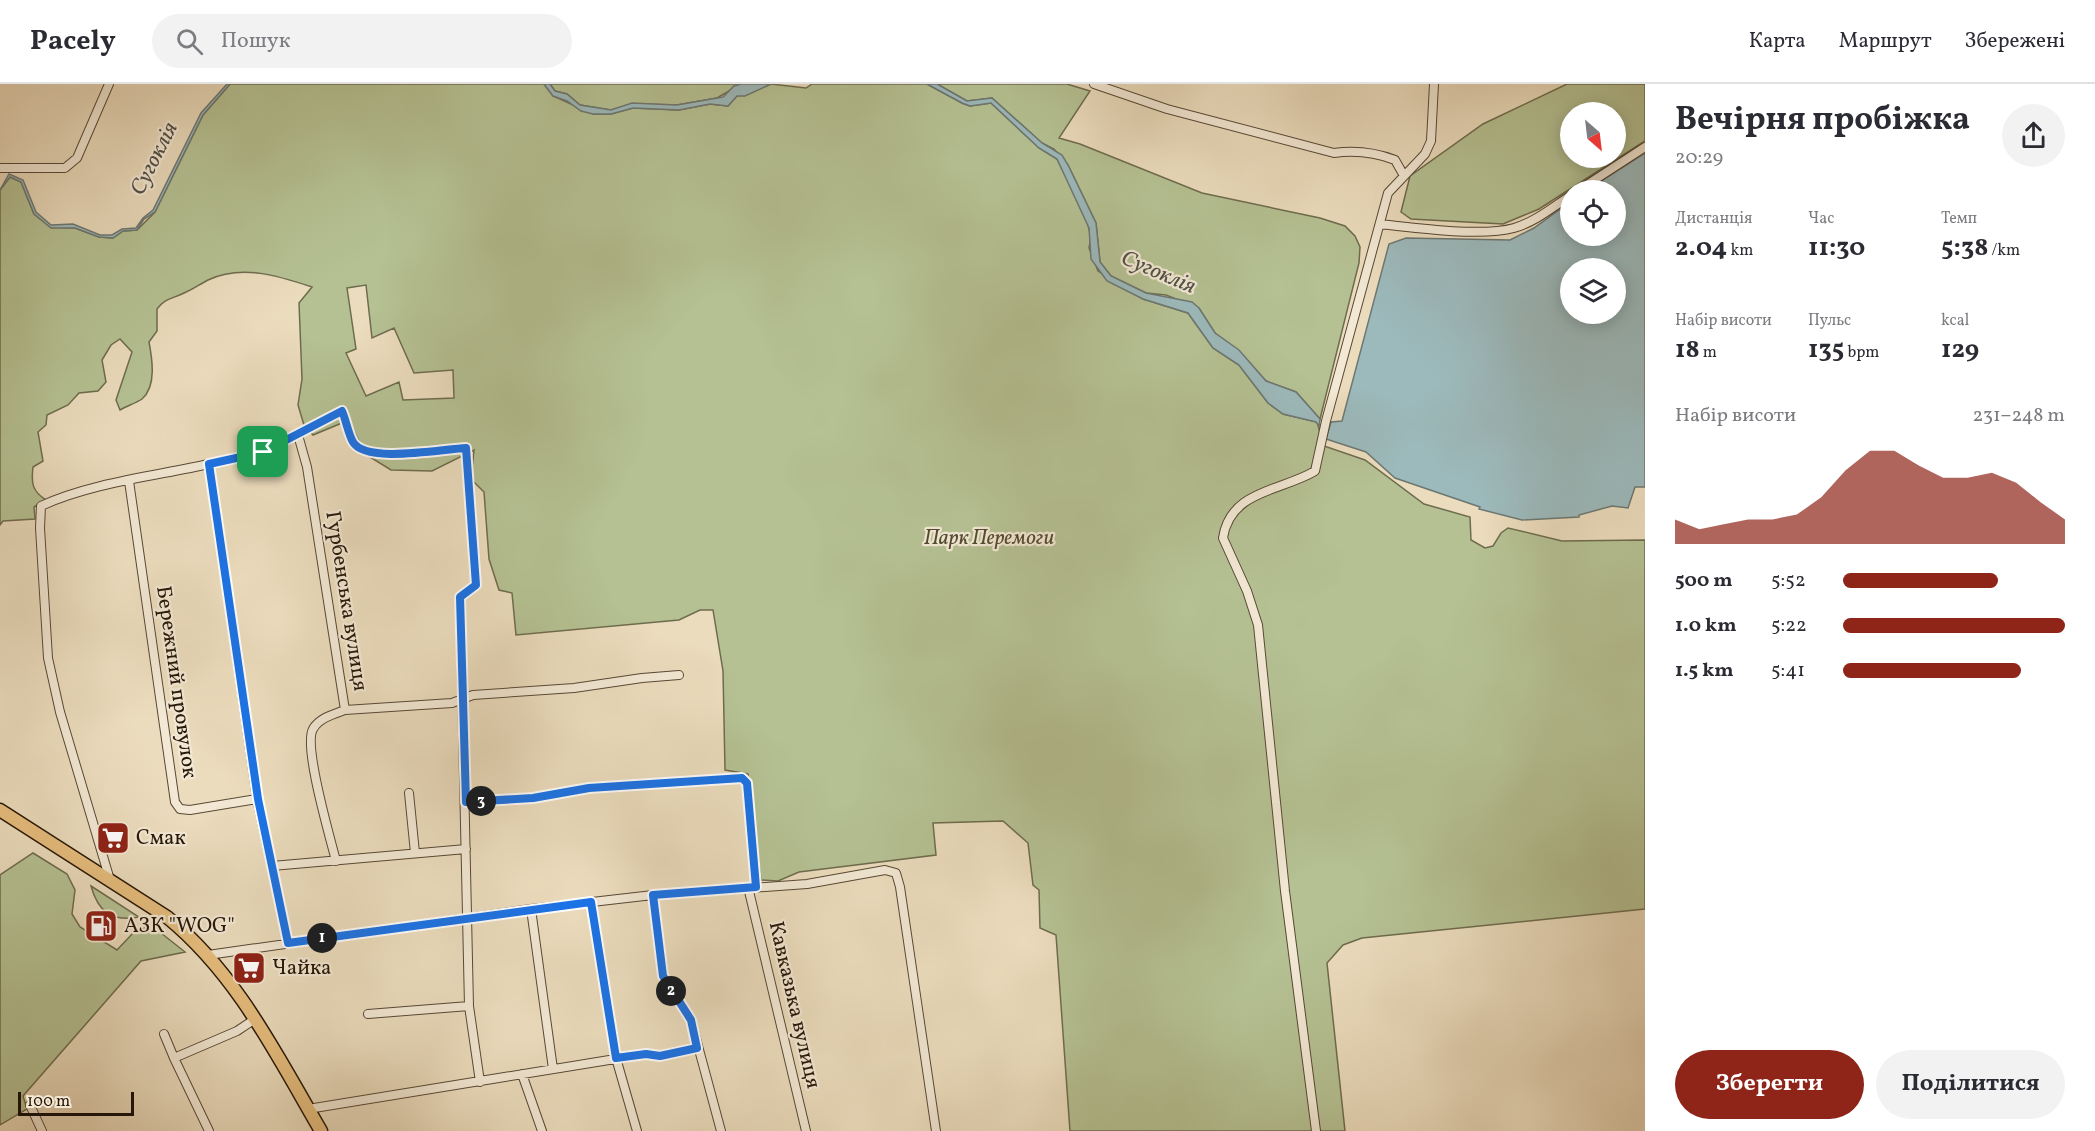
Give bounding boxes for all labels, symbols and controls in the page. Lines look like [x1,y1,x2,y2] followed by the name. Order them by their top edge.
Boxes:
[152,14,572,68] search box
[30,22,116,61] text: Pacely
[173,25,206,58] icon: search
[221,26,290,57] text: Пошук
[1749,27,1806,56] text: Карта
[1839,27,1932,56] text: Маршрут
[1965,27,2065,56] text: Збережені
[1675,98,1970,144] text: Вечірня пробіжка
[1560,102,1626,168] north arrow
[1560,102,1626,324] map controls
[2002,104,2065,167] button: share
[123,117,187,201] water label: Сугоклія
[1675,144,1723,172] text: 20:29
[1560,180,1626,246] button: locate
[1675,208,1752,230] text: Дистанція
[1808,208,1834,230] text: Час
[1941,208,1977,230] text: Темп
[1675,230,1727,266] text: 2.04
[1808,230,1865,266] text: 11:30
[1941,230,1988,266] text: 5:38
[1727,240,1753,262] text: km
[1988,240,2020,262] text: /km
[1116,243,1200,303] water label: Сугоклія
[1560,258,1626,324] button: layers
[1675,310,1772,332] text: Набір висоти
[1808,310,1851,332] text: Пульс
[1941,310,1969,332] text: kcal
[1675,332,1700,368] text: 18
[1808,332,1844,368] text: 135
[1941,332,1979,368] text: 129
[1700,342,1717,364] text: m
[1844,342,1880,364] text: bpm
[1675,402,1796,430] text: Набір висоти
[1973,402,2065,430] text: 231–248 m
[237,426,288,477] pin
[246,435,279,468] icon: arrive
[317,509,375,693] street label: Гурбенська вулиця
[924,524,1054,553] park label: Парк Перемоги
[1675,567,1733,595] text: 500 m
[1771,567,1806,595] text: 5:52
[148,584,204,780] street label: Бережний провулок
[1675,612,1737,640] text: 1.0 km
[1771,612,1807,640] text: 5:22
[1675,657,1734,685] text: 1.5 km
[1771,657,1805,685] text: 5:41
[466,786,496,816] pin: 3
[477,790,485,812] text: 3
[95,820,131,856] supermarket icon: Смак
[136,824,186,853] place label: Смак
[83,908,119,944] fuel station icon: АЗК "WOG"
[124,912,235,941] place label: АЗК "WOG"
[761,918,827,1092] street label: Кавказька вулиця
[307,923,337,953] pin: 1
[319,927,325,949] text: 1
[231,950,267,986] supermarket icon: Чайка
[272,954,332,983] place label: Чайка
[656,976,686,1006] pin: 2
[667,980,675,1002] text: 2
[1675,1050,1864,1119] button: Зберегти
[1876,1050,2065,1119] button: Поділитися
[18,1089,134,1116] scale bar
[27,1091,70,1113] text: 100 m

